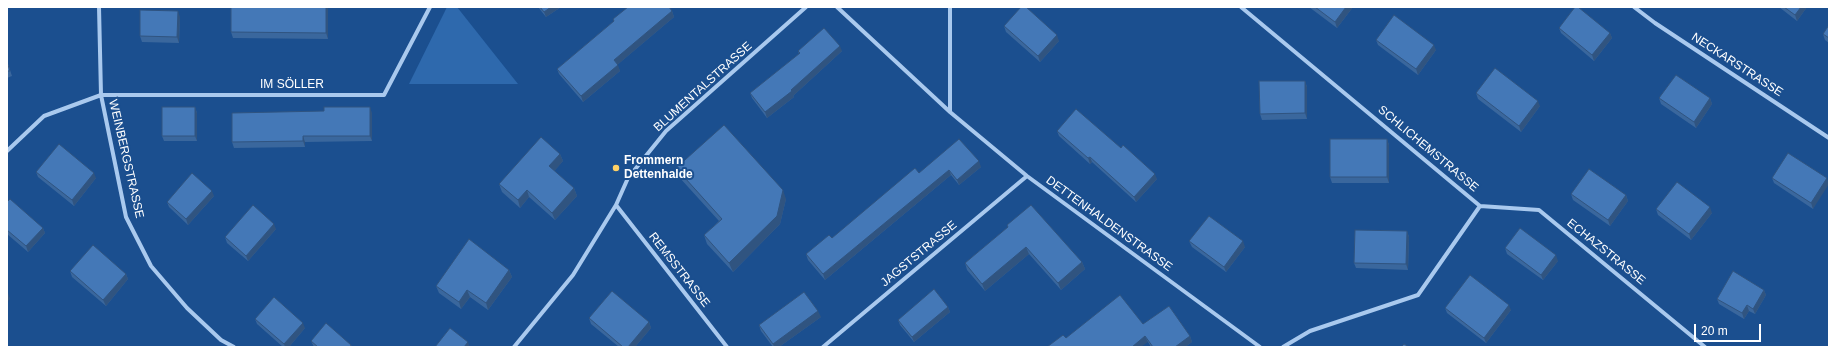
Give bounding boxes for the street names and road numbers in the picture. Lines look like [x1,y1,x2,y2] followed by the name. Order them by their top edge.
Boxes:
[1689,30,1785,100] street label: NECKARSTRASSE
[651,39,755,135] street label: BLUMENTALSTRASSE
[260,78,324,92] street label: IM SÖLLER
[105,98,147,220] street label: WEINBERGSTRASSE
[1375,103,1481,195] street label: SCHLICHEMSTRASSE
[1043,173,1175,275] street label: DETTENHALDENSTRASSE
[1564,216,1648,288] street label: ECHAZSTRASSE
[878,218,960,290] street label: JAGSTSTRASSE
[645,230,713,310] street label: REMSSTRASSE

